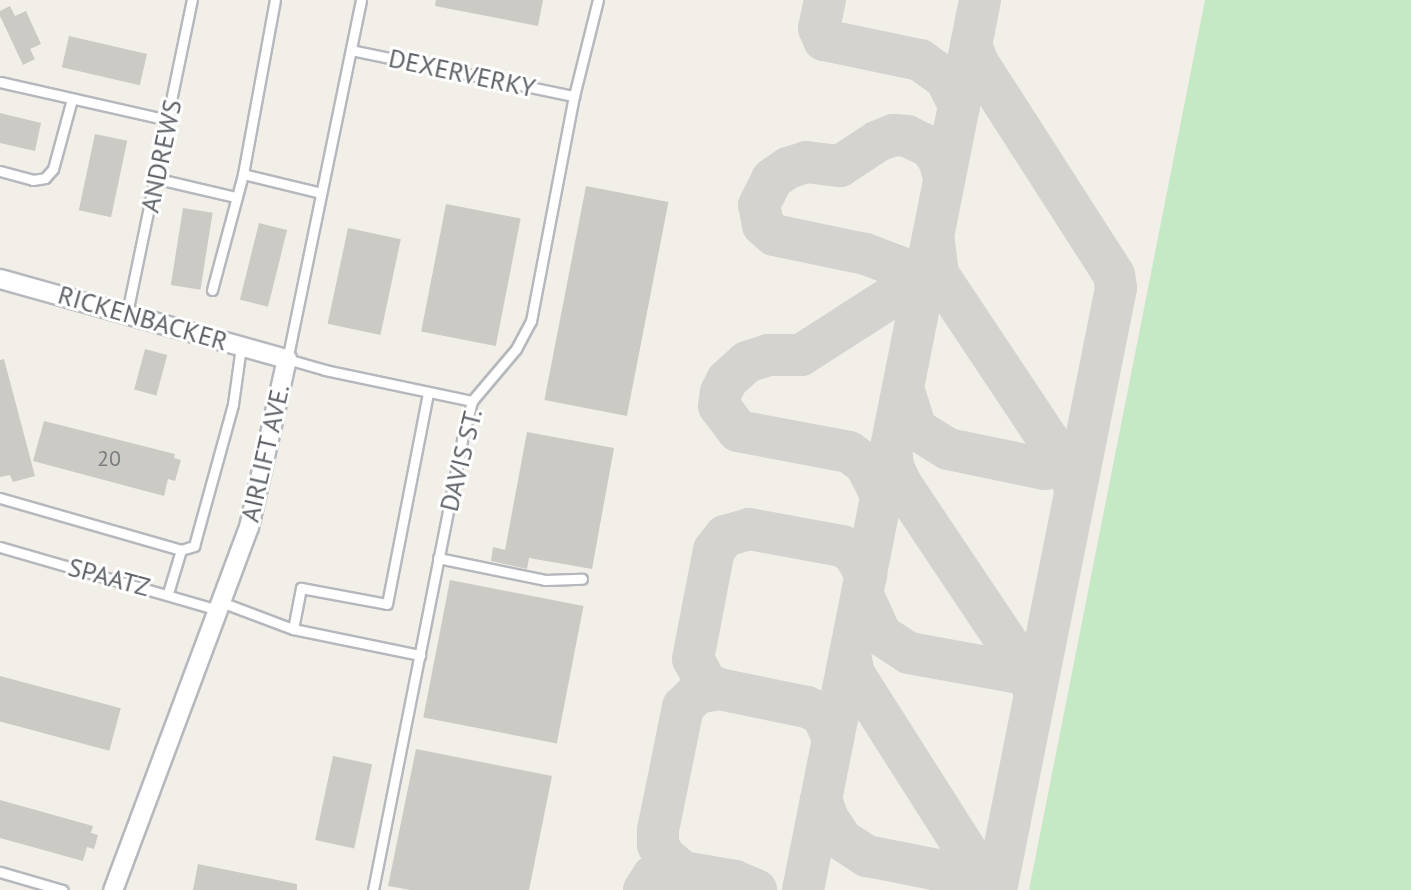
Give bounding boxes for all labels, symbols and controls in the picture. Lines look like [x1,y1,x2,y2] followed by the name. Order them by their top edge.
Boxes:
[386,42,538,104] street label: DEXERVERKY
[134,97,188,215] street label: ANDREWS
[55,279,231,357] street label: RICKENBACKER
[234,380,296,526] street label: AIRLIFT AVE.
[433,405,489,515] street label: DAVIS ST.
[97,446,121,472] house number: 20
[65,551,153,603] street label: SPAATZ

